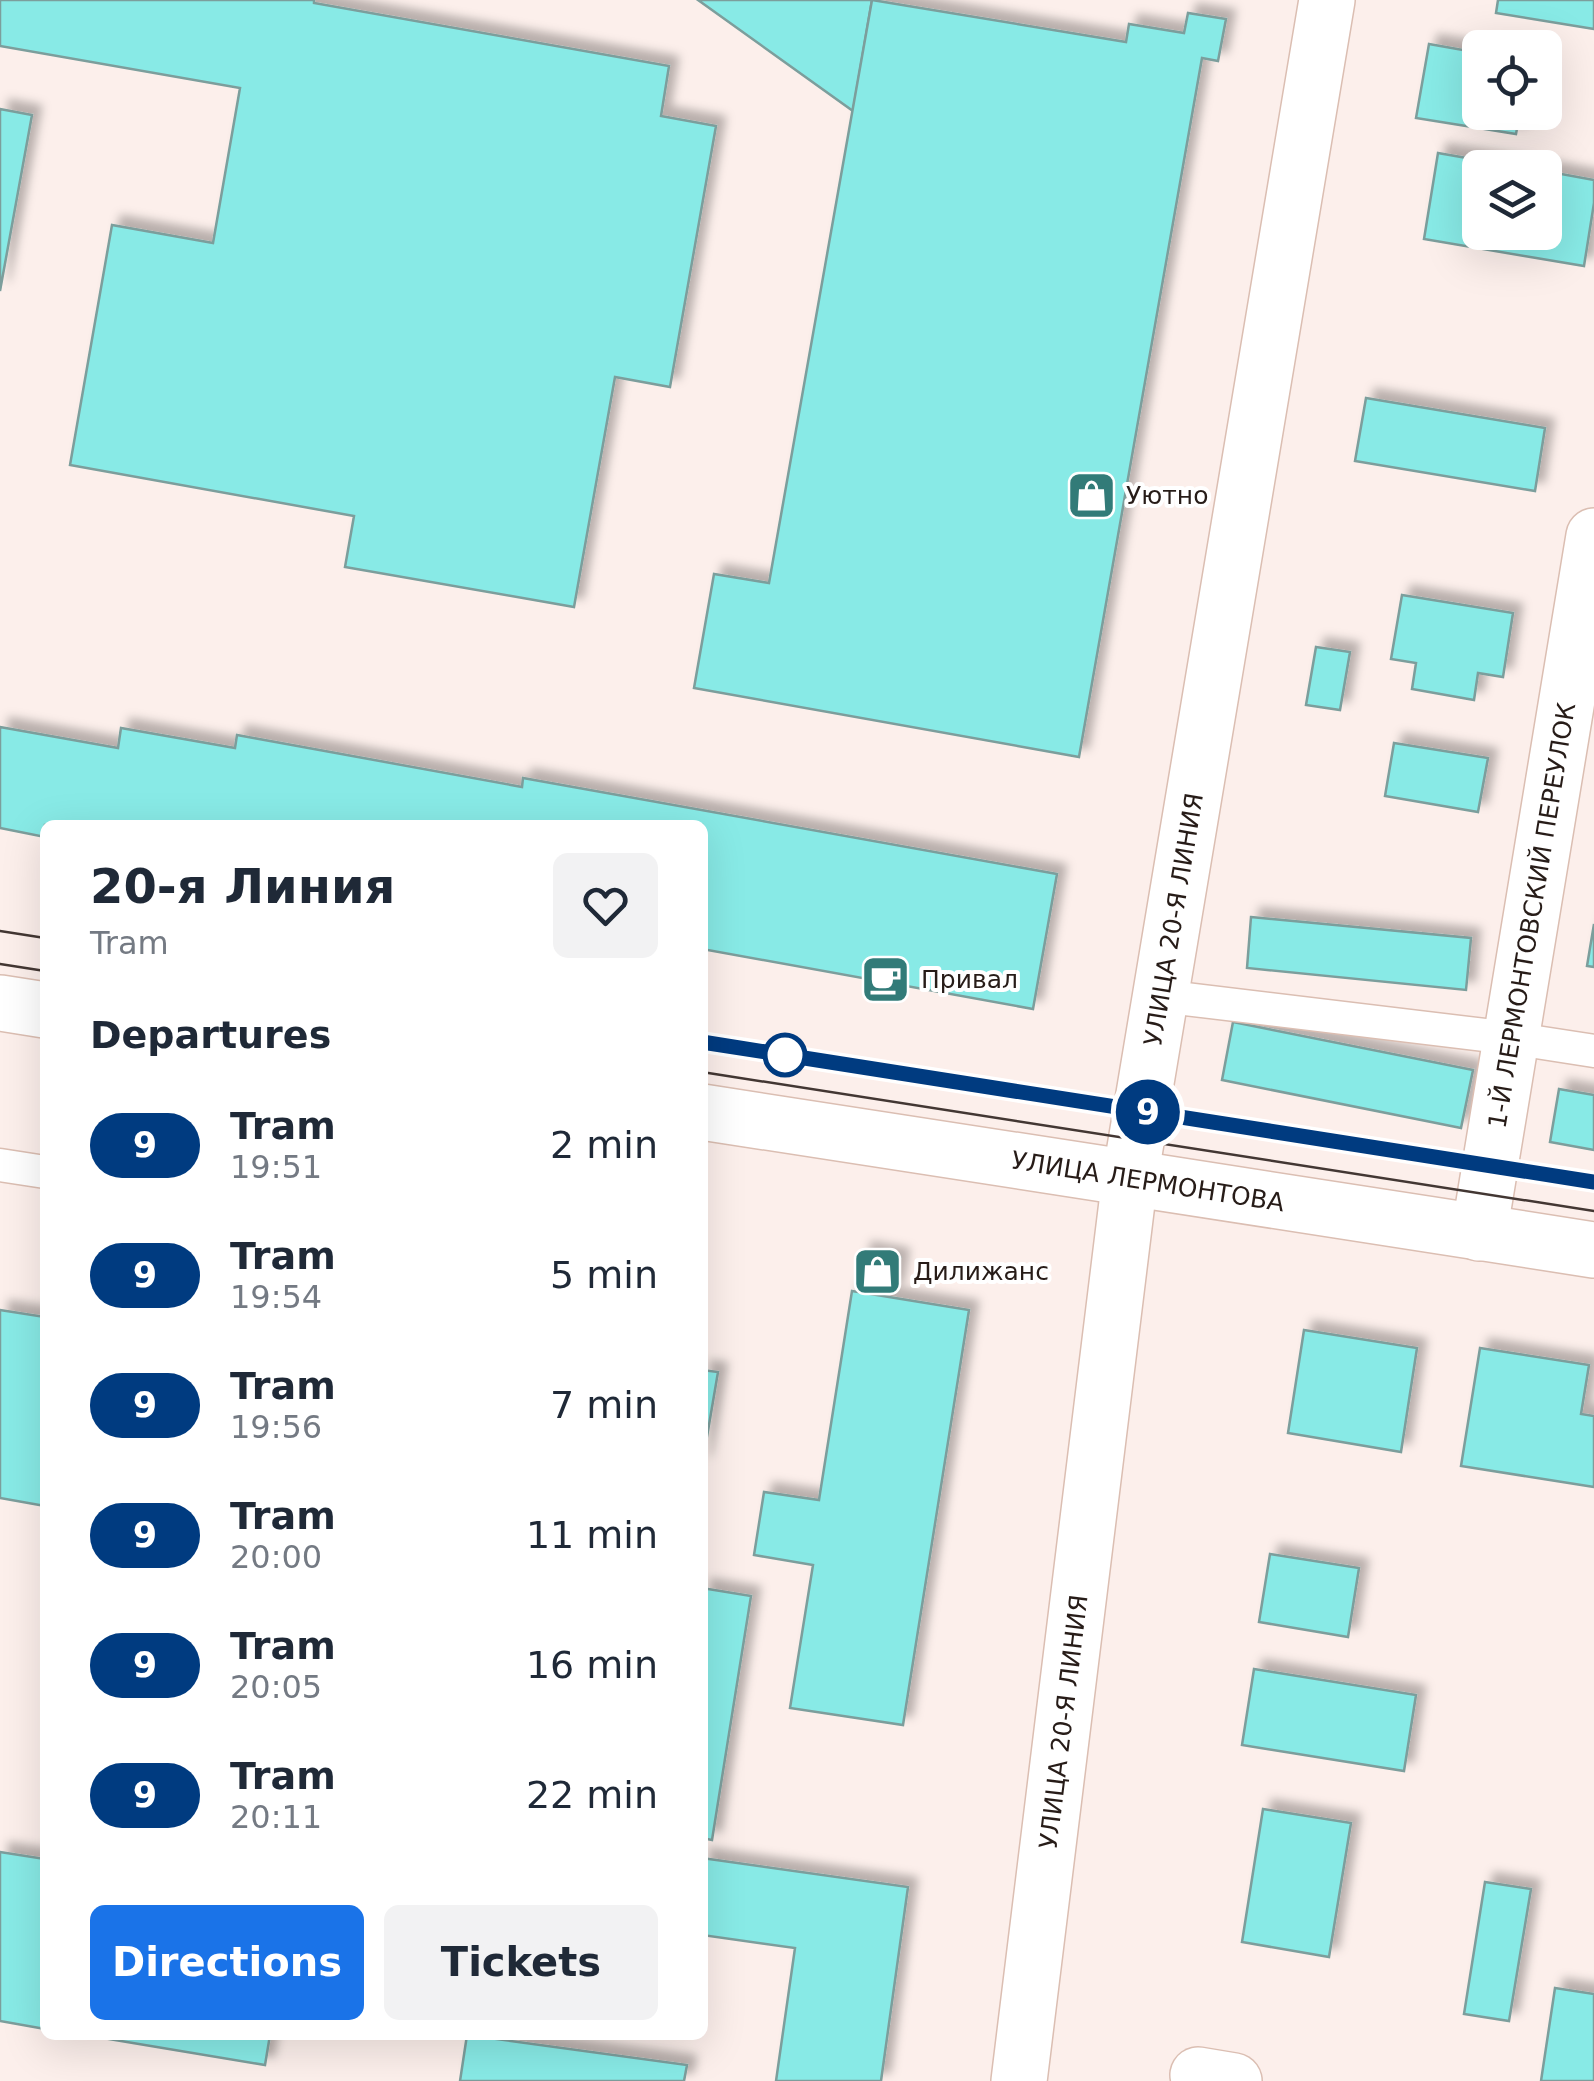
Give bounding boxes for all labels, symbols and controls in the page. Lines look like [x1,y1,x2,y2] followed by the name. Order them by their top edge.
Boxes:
[1462,30,1562,250] map controls
[1462,30,1562,130] button: locate
[1462,150,1562,250] button: layers
[1065,469,1117,521] shop icon: Уютно
[1126,481,1208,510] place label: Уютно
[1483,700,1581,1130] street label: 1-Й ЛЕРМОНТОВСКИЙ ПЕРЕУЛОК
[1138,791,1209,1048] street label: УЛИЦА 20-Я ЛИНИЯ
[553,853,658,958] button: heart
[90,858,395,914] text: 20-я Линия
[90,924,169,962] text: Tram
[860,953,912,1005] cafe icon: Привал
[921,965,1018,994] place label: Привал
[90,1013,331,1057] text: Departures
[764,1034,806,1076] unlabelled marker
[1116,1080,1180,1144] line badge: 9
[1136,1092,1160,1132] text: 9
[230,1104,336,1148] text: Tram
[550,1123,658,1167] text: 2 min
[133,1125,157,1165] text: 9
[1009,1146,1287,1217] street label: УЛИЦА ЛЕРМОНТОВА
[230,1148,322,1186] text: 19:51
[230,1234,336,1278] text: Tram
[852,1245,904,1297] shop icon: Дилижанс
[550,1253,658,1297] text: 5 min
[133,1255,157,1295] text: 9
[913,1257,1049,1286] place label: Дилижанс
[230,1278,322,1316] text: 19:54
[230,1364,336,1408] text: Tram
[550,1383,658,1427] text: 7 min
[133,1385,157,1425] text: 9
[230,1408,322,1446] text: 19:56
[230,1494,336,1538] text: Tram
[526,1513,658,1557] text: 11 min
[133,1515,157,1555] text: 9
[230,1538,322,1576] text: 20:00
[1034,1593,1094,1850] street label: УЛИЦА 20-Я ЛИНИЯ
[230,1624,336,1668] text: Tram
[526,1643,658,1687] text: 16 min
[133,1645,157,1685] text: 9
[230,1668,322,1706] text: 20:05
[230,1754,336,1798] text: Tram
[526,1773,658,1817] text: 22 min
[133,1775,157,1815] text: 9
[230,1798,322,1836] text: 20:11
[90,1905,364,2020] button: Directions
[384,1905,658,2020] button: Tickets

